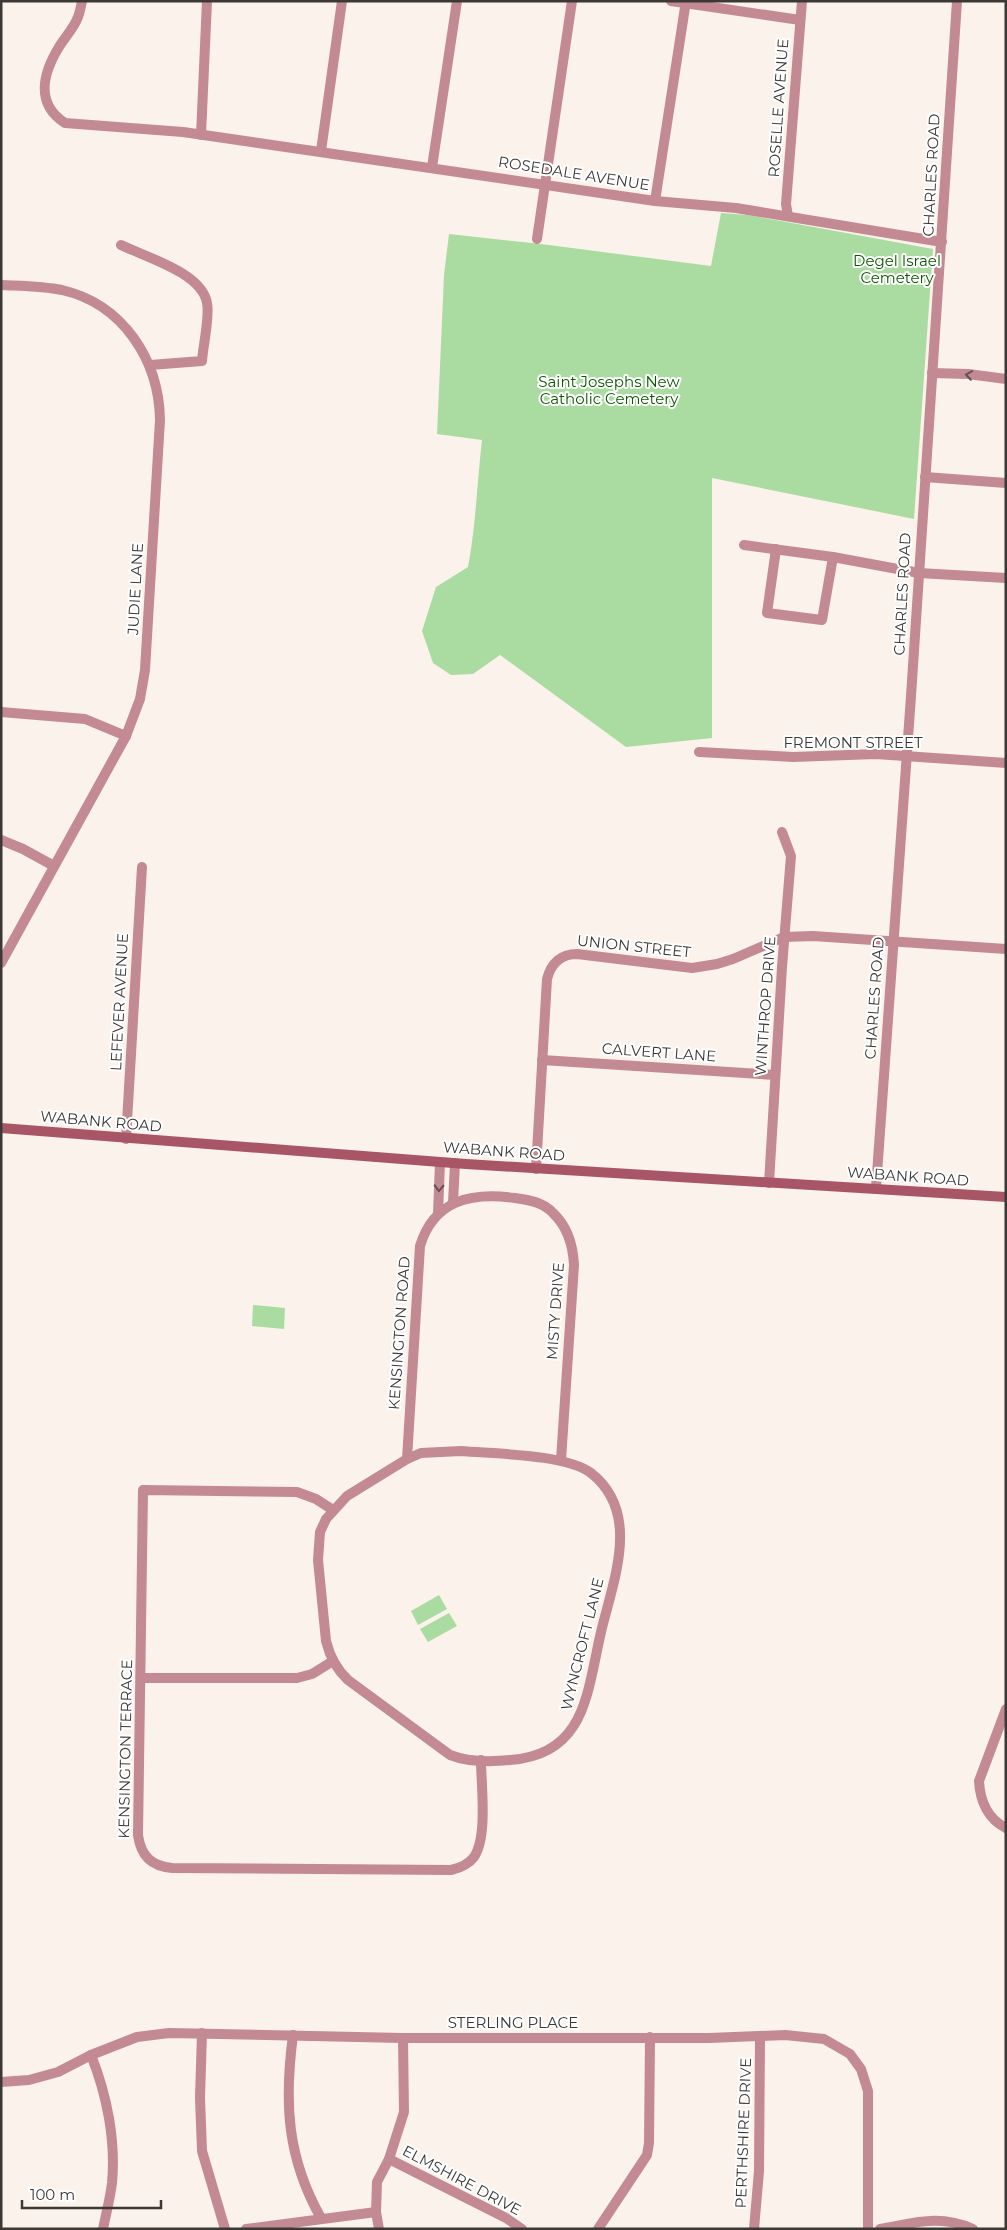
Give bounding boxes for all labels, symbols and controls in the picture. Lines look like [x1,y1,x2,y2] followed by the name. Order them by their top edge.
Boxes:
[764,38,792,178] street label: ROSELLE AVENUE
[918,113,944,237] street label: CHARLES ROAD
[497,152,651,194] street label: ROSEDALE AVENUE
[853,251,941,287] park label: Degel Israel Cemetery
[965,370,973,381] one-way arrow
[538,372,681,408] park label: Saint Josephs New Catholic Cemetery
[889,532,915,656] street label: CHARLES ROAD
[123,543,147,636] street label: JUDIE LANE
[783,733,923,752] street label: FREMONT STREET
[576,931,692,961] street label: UNION STREET
[106,933,132,1071] street label: LEFEVER AVENUE
[751,936,779,1076] street label: WINTHROP DRIVE
[860,936,888,1060] street label: CHARLES ROAD
[601,1039,717,1065] street label: CALVERT LANE
[39,1106,163,1136] street label: WABANK ROAD
[442,1137,566,1165] street label: WABANK ROAD
[846,1162,970,1190] street label: WABANK ROAD
[433,1184,444,1192] one-way arrow
[384,1256,414,1410] street label: KENSINGTON ROAD
[542,1262,568,1360] street label: MISTY DRIVE
[556,1576,608,1712] street label: WYNCROFT LANE
[114,1659,136,1839] street label: KENSINGTON TERRACE
[448,2013,578,2032] street label: STERLING PLACE
[731,2057,755,2209] street label: PERTHSHIRE DRIVE
[399,2141,525,2219] street label: ELMSHIRE DRIVE
[22,2178,161,2210] scale bar
[30,2185,75,2204] text: 100 m

